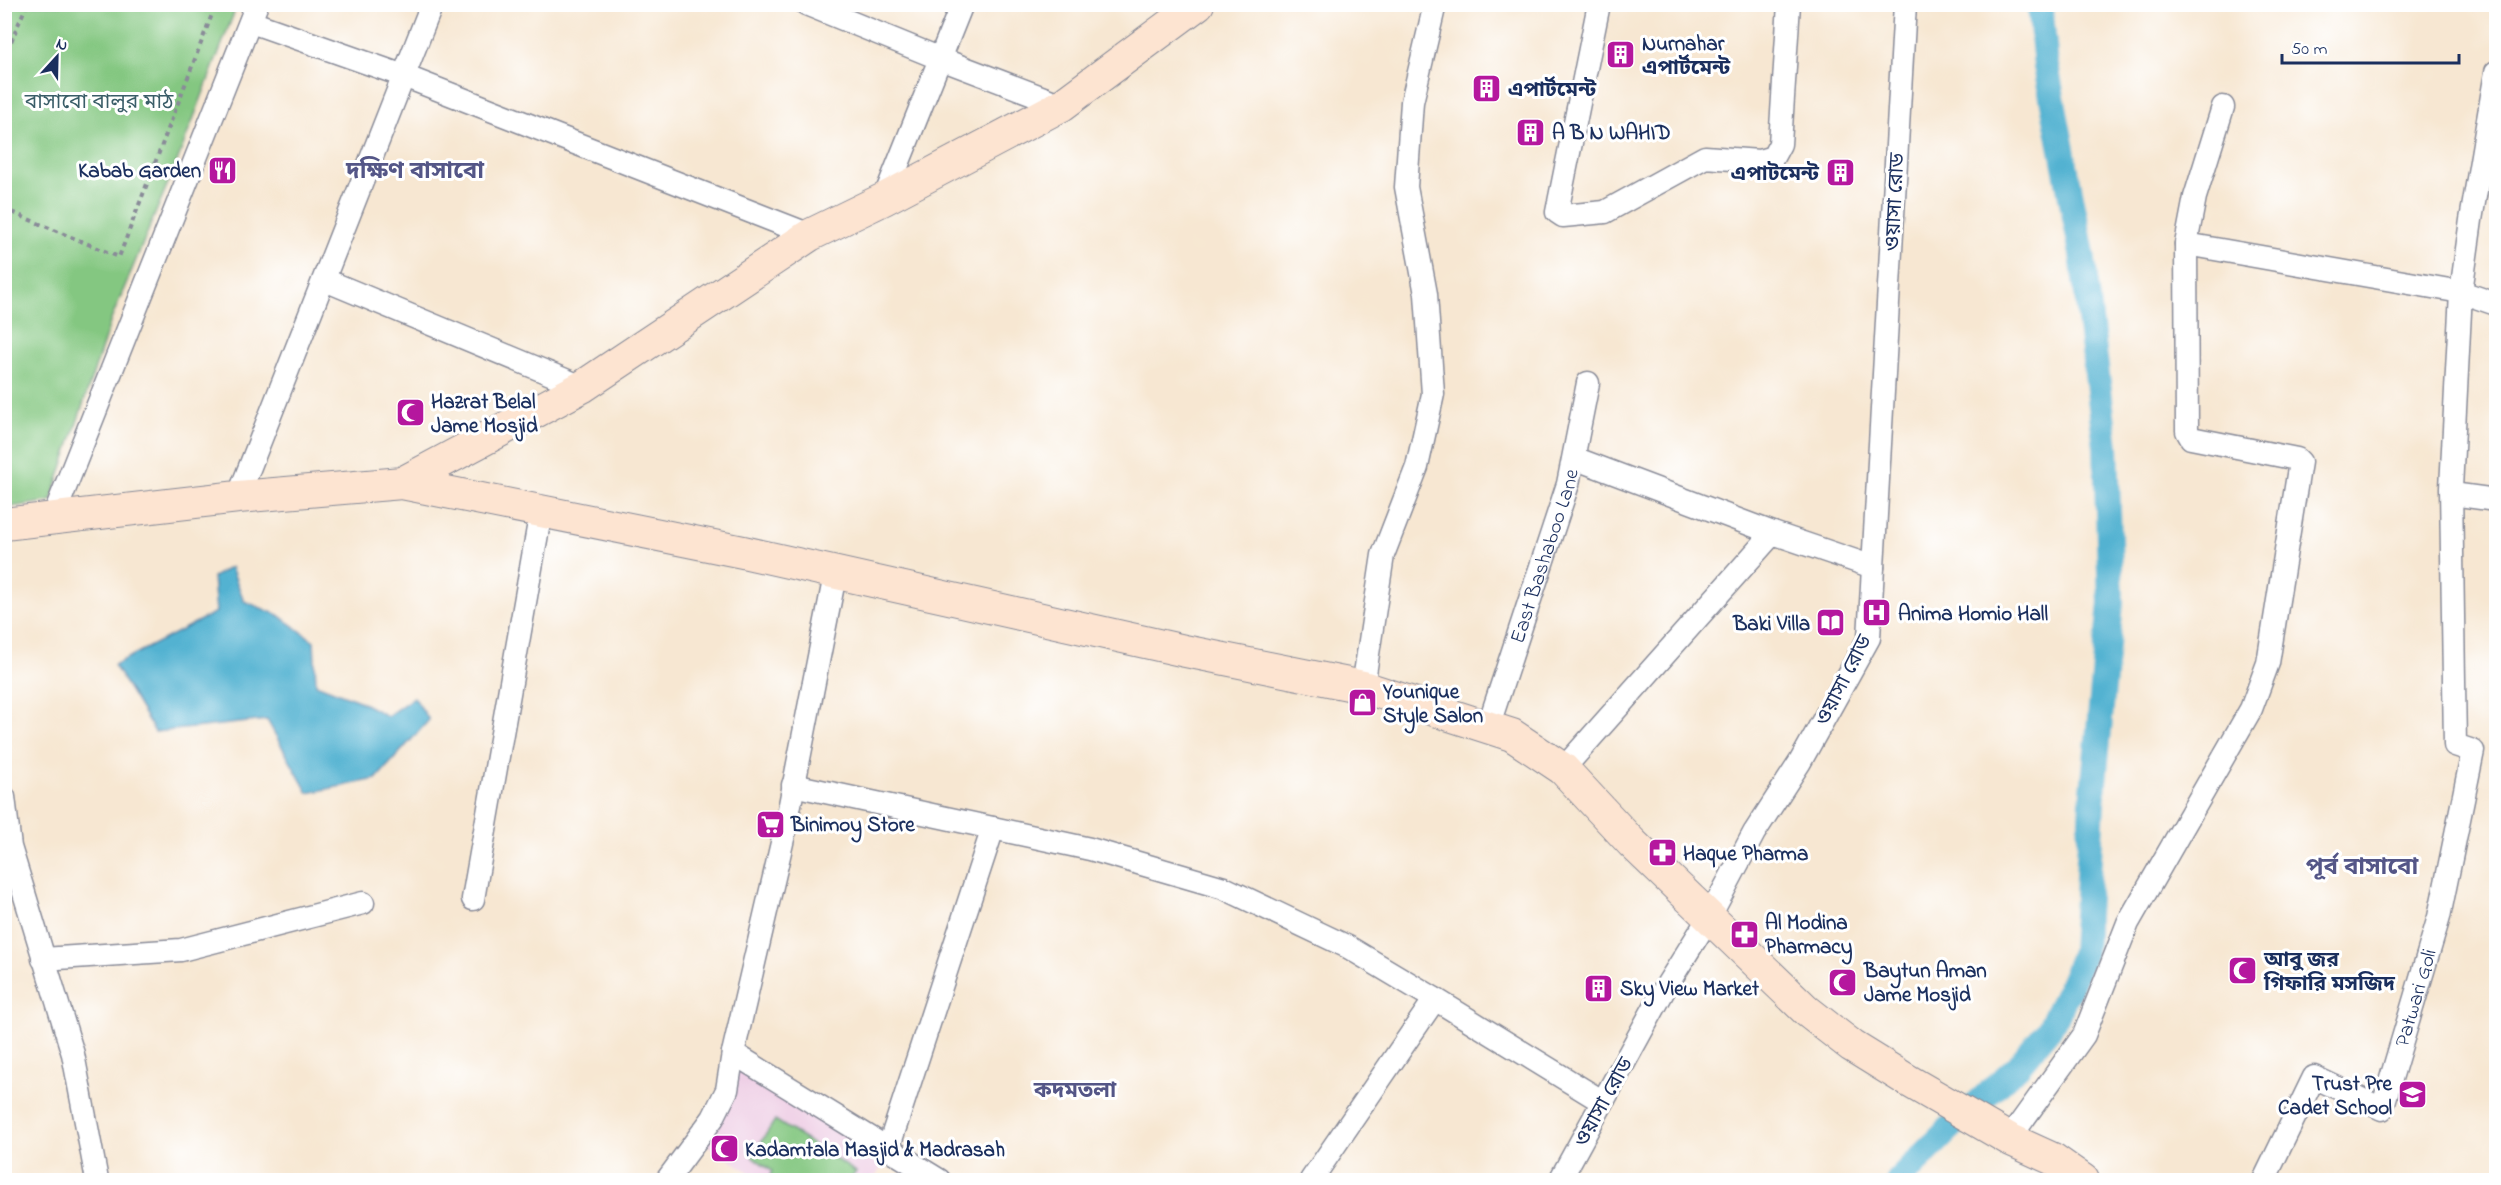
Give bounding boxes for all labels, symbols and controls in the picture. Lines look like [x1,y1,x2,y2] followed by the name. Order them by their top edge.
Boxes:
[27,27,87,87] north arrow
[2282,27,2459,65] scale bar
[1642,30,1730,84] place label: Nurnahar এপার্টমেন্ট
[52,32,72,58] text: N
[2291,37,2328,63] text: 50 m
[1605,39,1637,71] building icon: Nurnahar এপার্টমেন্ট
[1471,73,1503,105] building icon: এপার্টমেন্ট
[1508,76,1596,106] place label: এপার্টমেন্ট
[24,88,174,118] park label: বাসাবো বালুর মাঠ
[1515,116,1547,148] building icon: A B N WAHID
[1552,119,1671,149] place label: A B N WAHID
[1878,151,1914,252] street label: ওয়াসা রোড
[206,154,238,186] restaurant icon: Kabab Garden
[345,155,485,190] district label: দক্ষিণ বাসাবো
[78,157,201,187] place label: Kabab Garden
[1824,157,1856,189] building icon: এপাটমেন্ট
[1731,160,1819,190] place label: এপাটমেন্ট
[431,388,538,442] place label: Hazrat Belal Jame Mosjid
[394,397,426,429] mosque icon: Hazrat Belal Jame Mosjid
[1504,466,1588,648] street label: East Bashaboo Lane
[1861,597,1893,629] hospital icon: Anima Homio Hall
[1898,600,2048,630] place label: Anima Homio Hall
[1815,607,1847,639] library icon: Baki Villa
[1732,610,1810,640] place label: Baki Villa
[1809,629,1881,732] street label: ওয়াসা রোড
[1382,678,1483,734] place label: Younique Style Salon
[1346,687,1378,719] shop icon: Younique Style Salon
[754,808,786,840] supermarket icon: Binimoy Store
[790,811,915,843] place label: Binimoy Store
[1646,837,1678,869] pharmacy icon: Haque Pharma
[1683,840,1808,870] place label: Haque Pharma
[2306,851,2419,886] district label: পূর্ব বাসাবো
[1765,909,1853,965] place label: Al Modina Pharmacy
[1728,918,1760,950] pharmacy icon: Al Modina Pharmacy
[2388,945,2446,1051] street label: Patwari Goli
[2263,946,2396,1000] place label: আবু জর গিফারি মসজিদ
[2227,955,2259,987] mosque icon: আবু জর গিফারি মসজিদ
[1863,957,1987,1011] place label: Baytun Aman Jame Mosjid
[1827,966,1859,998] mosque icon: Baytun Aman Jame Mosjid
[1583,972,1615,1004] building icon: Sky View Market
[1620,975,1760,1007] place label: Sky View Market
[1568,1052,1642,1153] street label: ওয়াসা রোড
[2278,1070,2393,1124] place label: Trust Pre Cadet School
[1033,1076,1117,1108] district label: কদমতলা
[2397,1079,2429,1111] school or university icon: Trust Pre Cadet School
[708,1133,740,1165] mosque icon: Kadamtala Masjid & Madrasah
[745,1136,1005,1166] place label: Kadamtala Masjid & Madrasah

